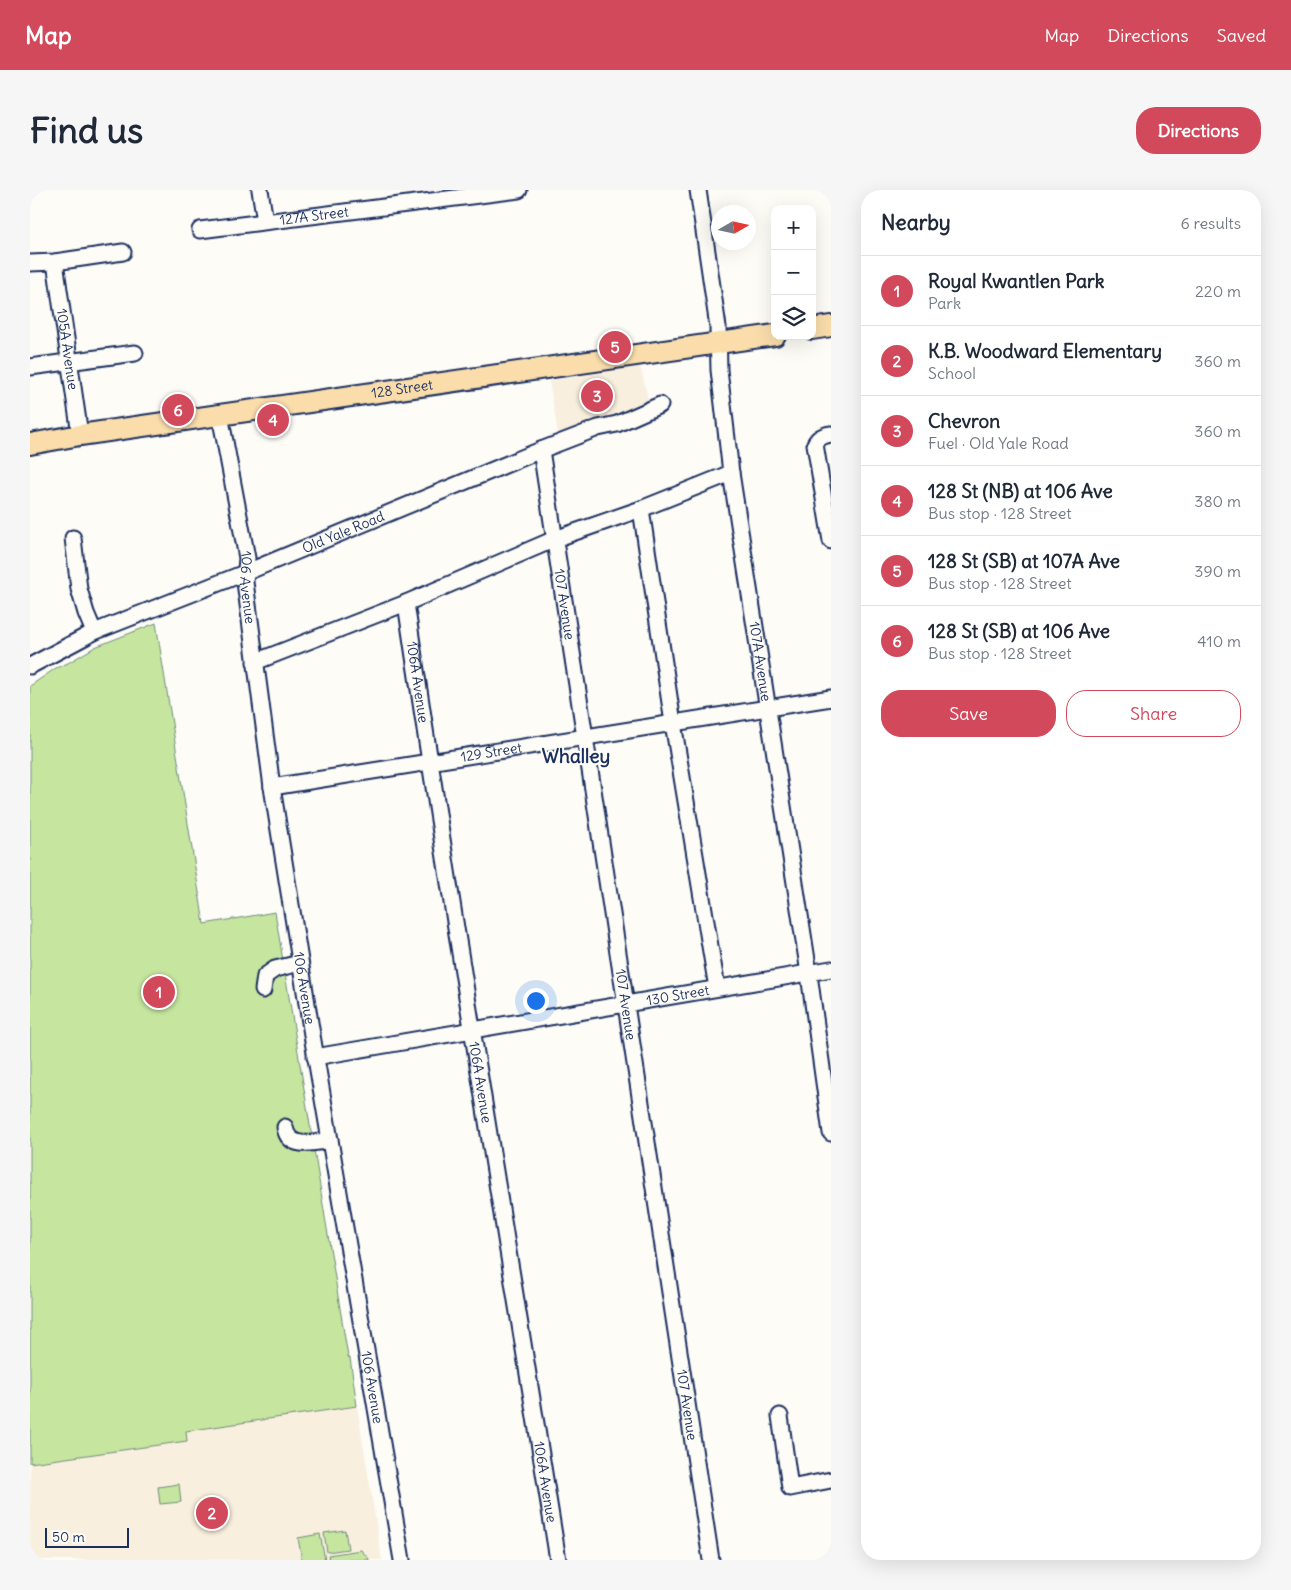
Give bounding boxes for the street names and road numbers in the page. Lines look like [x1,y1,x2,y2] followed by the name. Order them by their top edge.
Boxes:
[279,202,350,229] street label: 127A Street
[53,307,82,391] street label: 105A Avenue
[370,375,434,402] street label: 128 Street
[299,507,387,557] street label: Old Yale Road
[236,549,259,625] street label: 106 Avenue
[550,567,579,641] street label: 107 Avenue
[745,620,776,703] street label: 107A Avenue
[403,640,433,724] street label: 106A Avenue
[459,738,524,766] street label: 129 Street
[290,950,319,1026] street label: 106 Avenue
[612,968,640,1041] street label: 107 Avenue
[645,981,711,1009] street label: 130 Street
[465,1040,496,1124] street label: 106A Avenue
[357,1350,387,1425] street label: 106 Avenue
[673,1368,702,1442] street label: 107 Avenue
[530,1440,561,1524] street label: 106A Avenue

